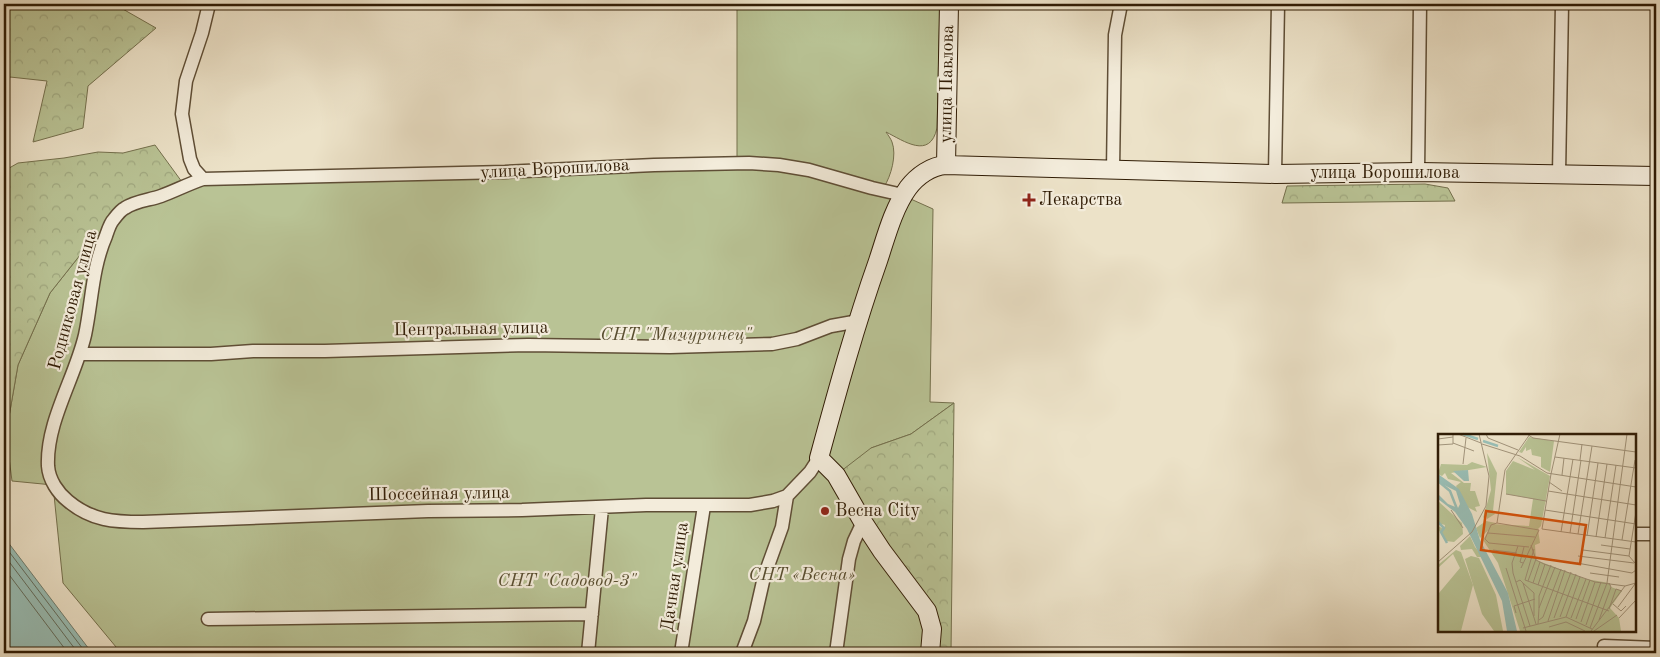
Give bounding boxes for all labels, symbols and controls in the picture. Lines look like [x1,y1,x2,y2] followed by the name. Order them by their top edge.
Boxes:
[937,25,957,143] street label: улица Павлова
[480,156,630,182] street label: улица Ворошилова
[1310,164,1460,182] street label: улица Ворошилова
[1039,191,1123,209] place label: Лекарства
[1023,194,1035,206] marker: Лекарства
[46,228,100,372] street label: Родниковая улица
[393,319,549,339] street label: Центральная улица
[600,326,753,344] park label: СНТ "Мичуринец"
[1438,434,1635,632] inset map
[368,484,510,504] street label: Шоссейная улица
[835,502,921,520] place label: Весна City
[819,505,831,517] marker: Весна City
[658,521,692,633] street label: Дачная улица
[748,566,856,584] park label: СНТ «Весна»
[498,572,637,590] park label: СНТ "Садовод-3"

